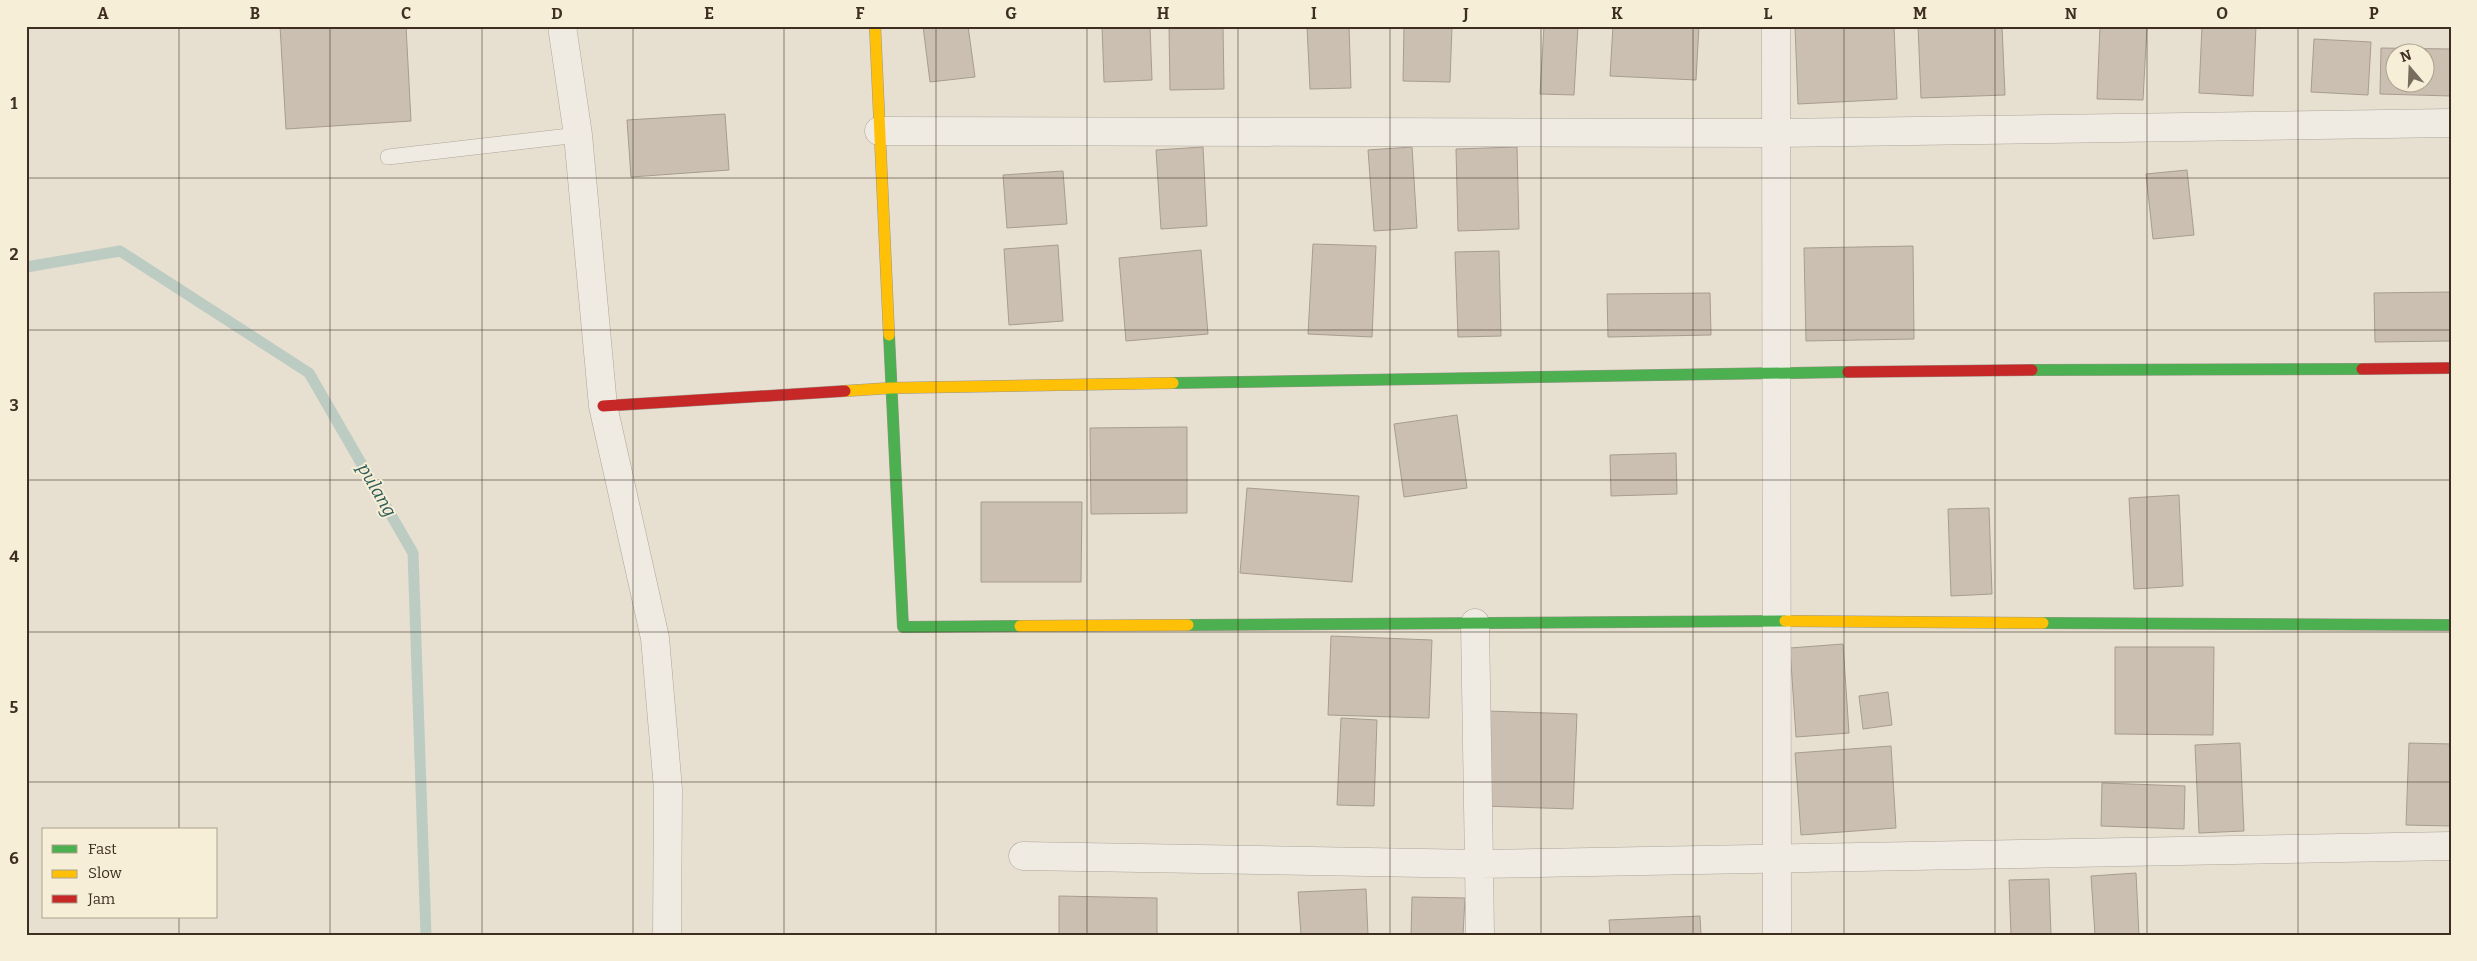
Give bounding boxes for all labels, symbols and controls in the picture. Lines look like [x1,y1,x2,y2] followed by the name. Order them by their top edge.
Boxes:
[97,4,109,23] text: A
[250,4,260,23] text: B
[401,4,411,23] text: C
[551,4,563,23] text: D
[704,4,714,23] text: E
[856,4,865,23] text: F
[1005,4,1017,23] text: G
[1157,4,1170,23] text: H
[1311,4,1317,23] text: I
[1462,4,1469,23] text: J
[1611,4,1623,23] text: K
[1764,4,1773,23] text: L
[1913,4,1927,23] text: M
[2065,4,2077,23] text: N
[2216,4,2228,23] text: O
[2369,4,2379,23] text: P
[2384,42,2434,92] north arrow
[2398,46,2414,66] text: N
[11,94,18,113] text: 1
[9,245,19,264] text: 2
[9,396,19,415] text: 3
[352,458,401,521] water label: pulang
[9,547,19,566] text: 4
[10,698,19,717] text: 5
[42,828,218,918] legend
[88,840,117,858] text: Fast
[9,849,19,868] text: 6
[88,864,123,882] text: Slow
[87,890,116,908] text: Jam

